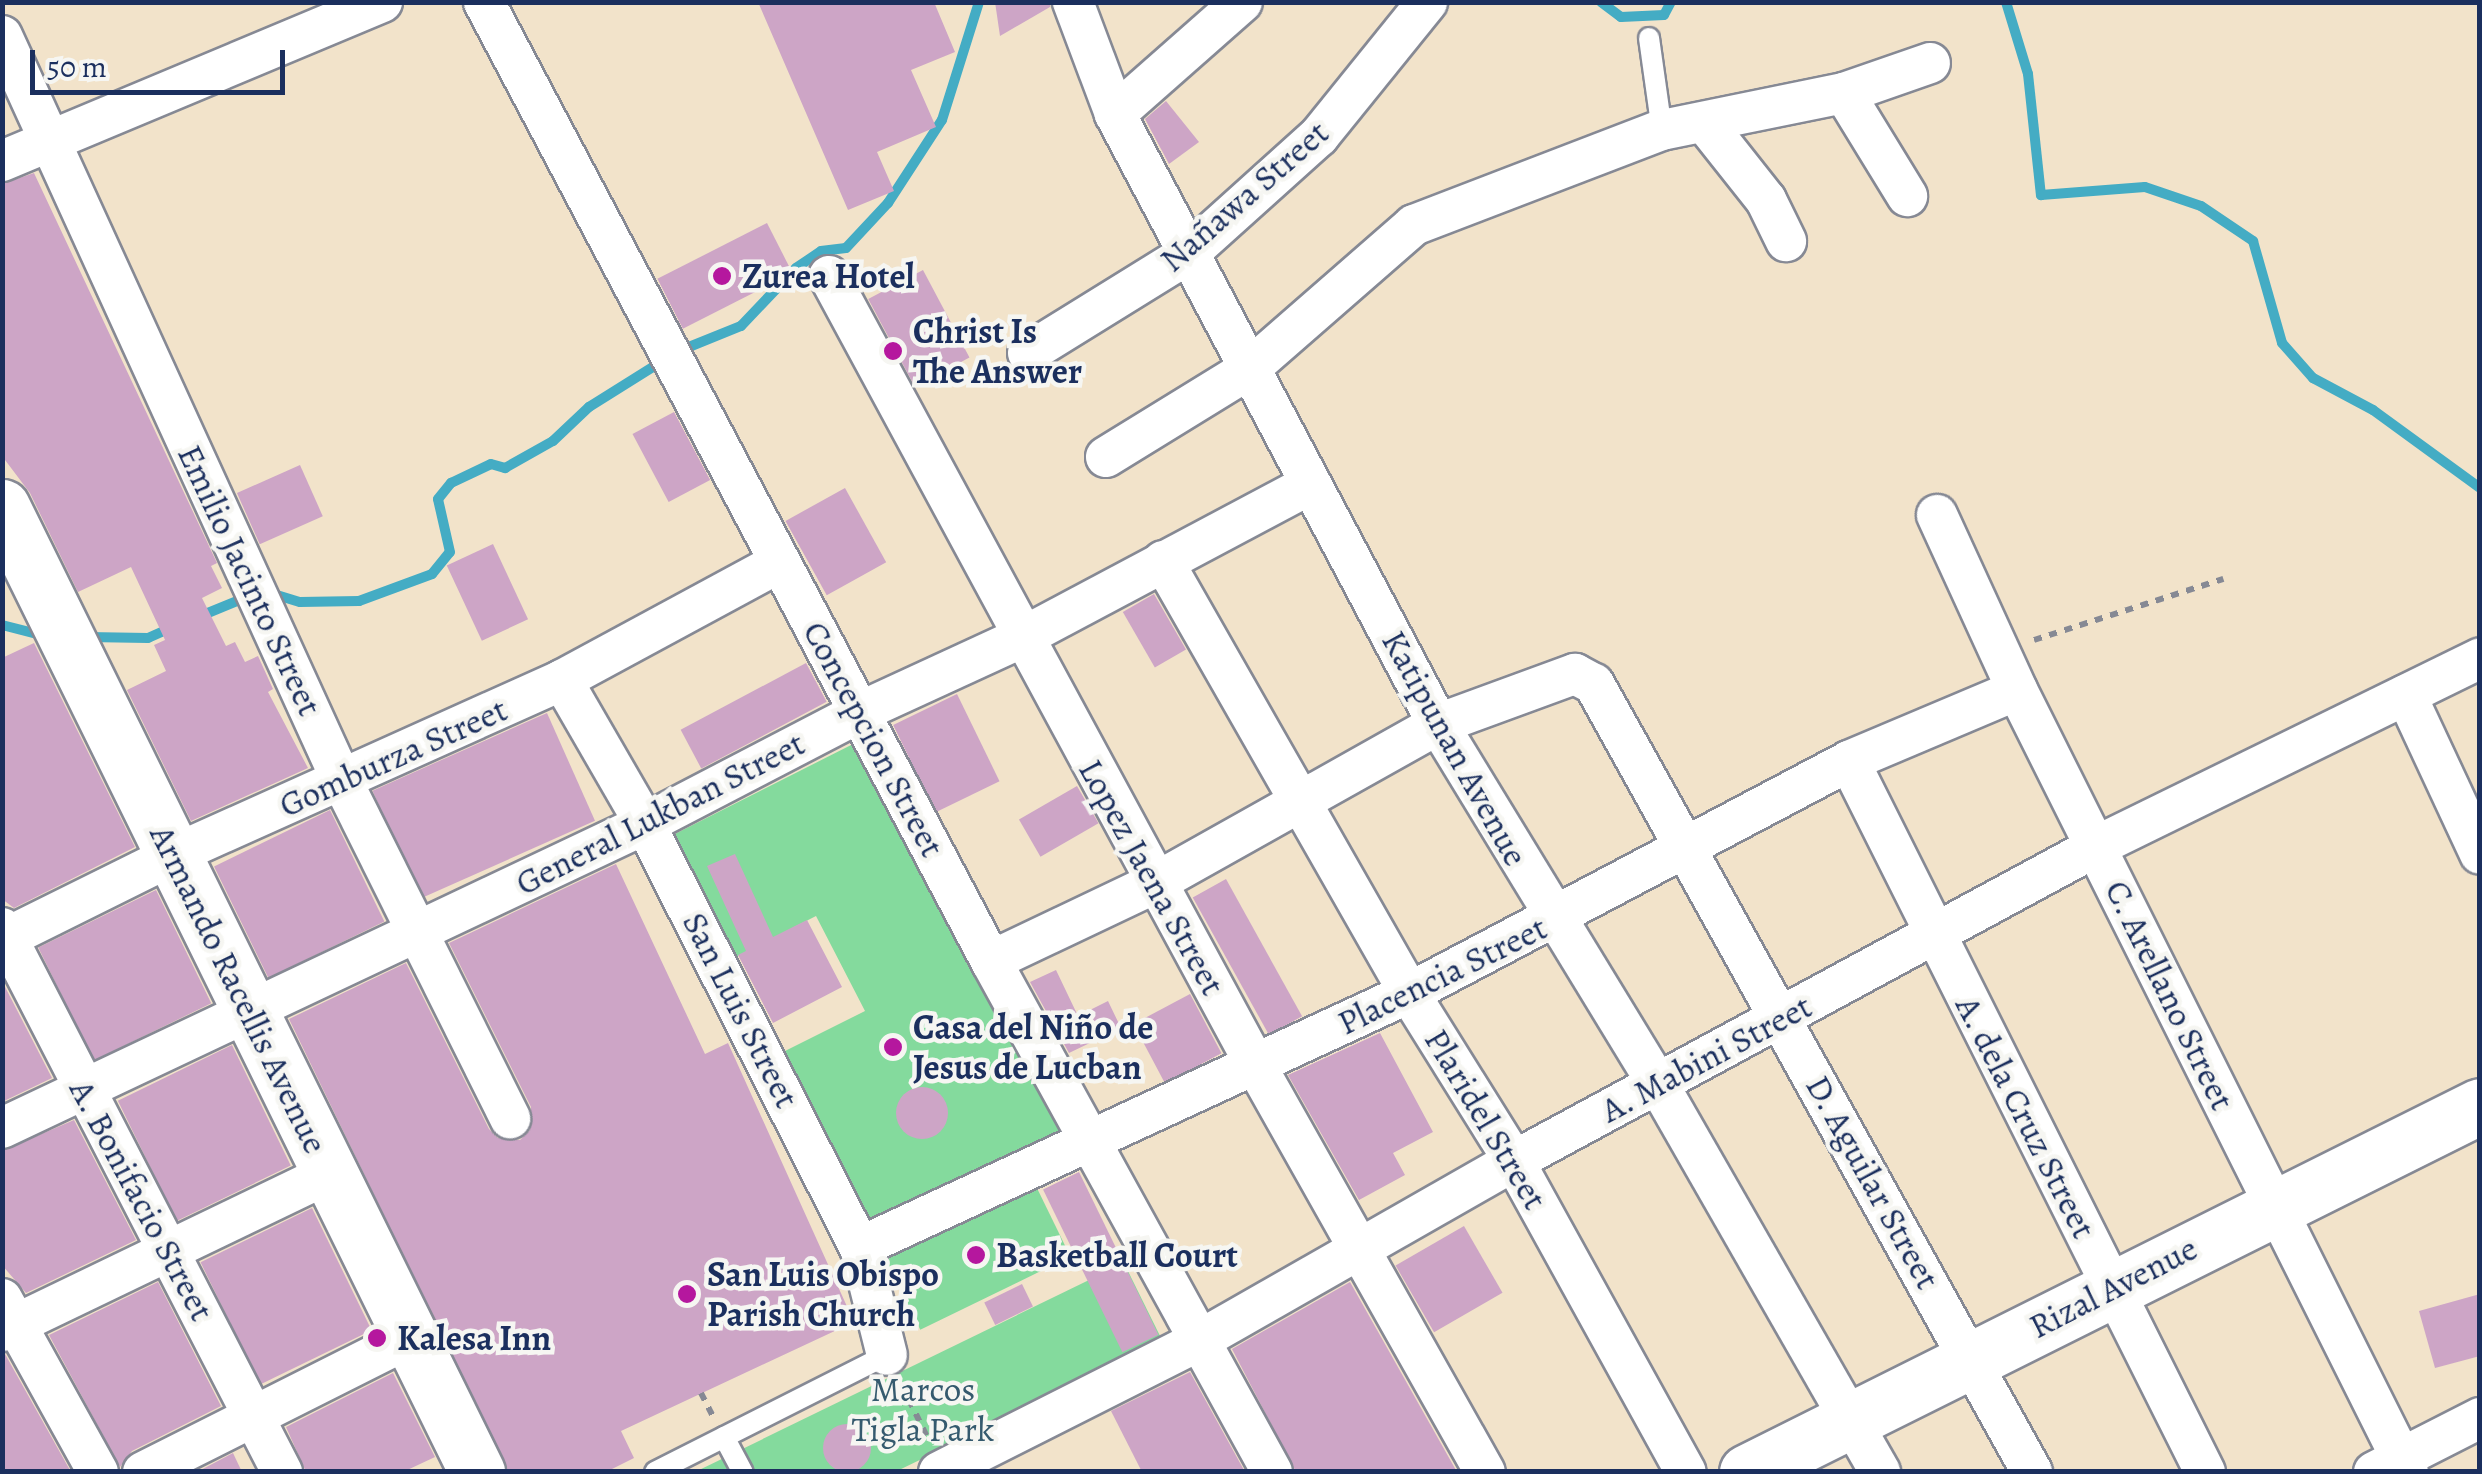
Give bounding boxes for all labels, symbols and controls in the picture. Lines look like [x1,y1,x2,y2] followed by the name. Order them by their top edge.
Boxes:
[35,30,290,92] scale bar
[47,47,107,87] text: 50 m
[1151,111,1337,281] street label: Nañawa Street
[742,255,915,297] place label: Zurea Hotel
[711,265,733,287] marker: Zurea Hotel
[913,310,1082,392] place label: Christ Is The Answer
[882,340,904,362] marker: Christ Is The Answer
[169,438,331,722] street label: Emilio Jacinto Street
[794,614,954,864] street label: Concepcion Street
[1373,623,1537,873] street label: Katipunan Avenue
[273,688,513,826] street label: Gomburza Street
[509,722,811,904] street label: General Lukban Street
[1070,752,1234,1002] street label: Lopez Jaena Street
[141,818,337,1160] street label: Armando Racellis Avenue
[2096,873,2244,1117] street label: C. Arellano Street
[674,905,808,1115] street label: San Luis Street
[1331,906,1553,1044] street label: Placencia Street
[1593,985,1819,1131] street label: A. Mabini Street
[1947,989,2105,1245] street label: A. dela Cruz Street
[913,1006,1153,1088] place label: Casa del Niño de Jesus de Lucban
[1416,1021,1556,1217] street label: Plaridel Street
[882,1036,904,1058] marker: Casa del Niño de Jesus de Lucban
[1797,1068,1949,1296] street label: D. Aguilar Street
[61,1072,223,1328] street label: A. Bonifacio Street
[2022,1227,2204,1347] street label: Rizal Avenue
[996,1234,1238,1276] place label: Basketball Court
[965,1244,987,1266] marker: Basketball Court
[707,1253,939,1335] place label: San Luis Obispo Parish Church
[676,1283,698,1305] marker: San Luis Obispo Parish Church
[397,1317,551,1359] place label: Kalesa Inn
[366,1327,388,1349] marker: Kalesa Inn
[852,1368,994,1450] park label: Marcos Tigla Park

